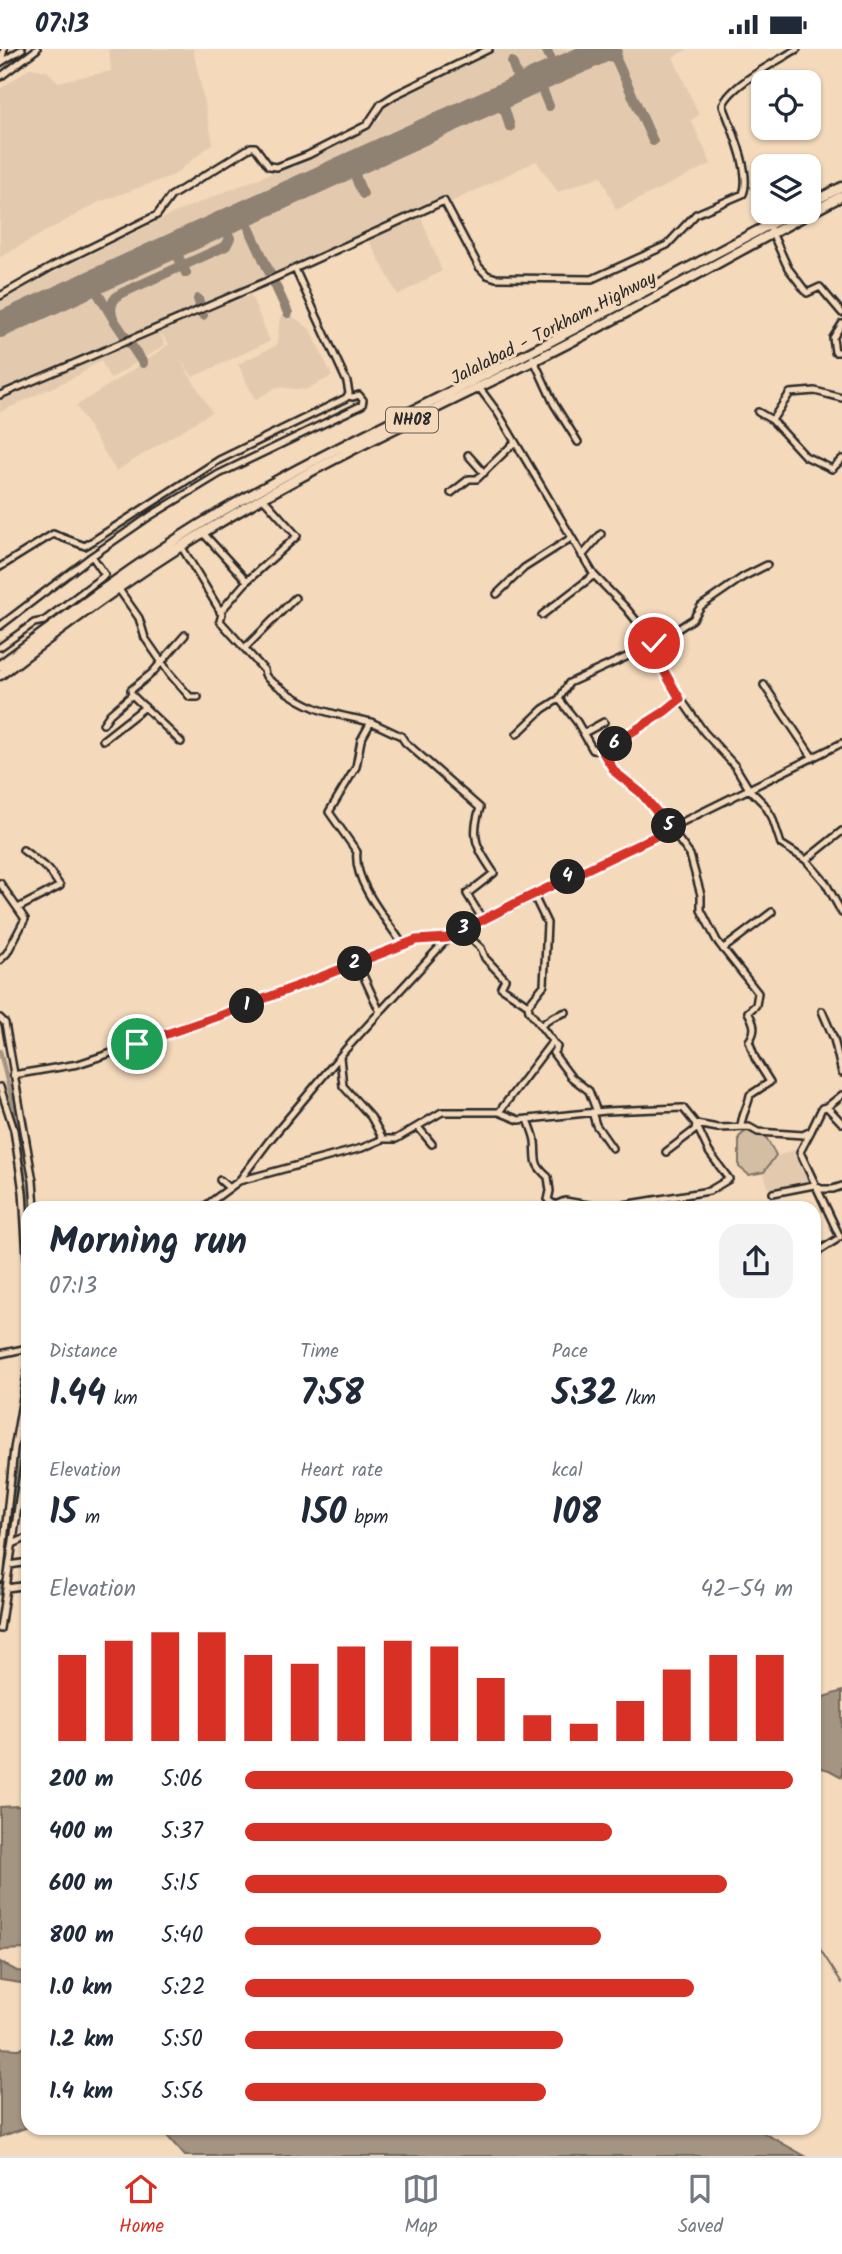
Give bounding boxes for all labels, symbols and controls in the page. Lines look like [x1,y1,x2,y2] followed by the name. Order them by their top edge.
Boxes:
[35,4,89,46] text: 07:13
[751,70,821,224] map controls
[751,70,821,140] button: locate
[751,154,821,224] button: layers
[446,264,662,394] street label: Jalalabad - Torkham Highway
[386,407,438,433] road number: NH08
[624,613,684,673] pin
[635,624,673,662] icon: check
[598,727,632,761] pin: 6
[609,728,620,758] text: 6
[652,809,686,843] pin: 5
[664,810,673,840] text: 5
[550,859,586,895] pin: 4
[562,861,573,891] text: 4
[447,911,482,947] pin: 3
[458,913,469,943] text: 3
[338,947,372,981] pin: 2
[349,948,360,978] text: 2
[230,989,264,1023] pin: 1
[244,990,249,1020] text: 1
[107,1014,167,1074] pin
[118,1025,156,1063] icon: arrive
[49,1213,247,1273] text: Morning run
[719,1224,793,1298] button: share
[49,1269,97,1305] text: 07:13
[49,1337,117,1367] text: Distance
[300,1337,339,1367] text: Time
[552,1337,588,1367] text: Pace
[49,1367,106,1423] text: 1.44
[300,1367,364,1423] text: 7:58
[552,1367,618,1423] text: 5:32
[106,1384,138,1414] text: km
[618,1384,656,1414] text: /km
[49,1456,121,1486] text: Elevation
[300,1456,383,1486] text: Heart rate
[552,1456,583,1486] text: kcal
[49,1486,77,1542] text: 15
[300,1486,347,1542] text: 150
[552,1486,601,1542] text: 108
[77,1503,100,1533] text: m
[347,1503,388,1533] text: bpm
[49,1572,136,1608] text: Elevation
[700,1572,793,1608] text: 42–54 m
[49,1762,114,1798] text: 200 m
[161,1762,203,1798] text: 5:06
[49,1814,113,1850] text: 400 m
[161,1814,203,1850] text: 5:37
[49,1866,113,1902] text: 600 m
[161,1866,199,1902] text: 5:15
[49,1918,114,1954] text: 800 m
[161,1918,203,1954] text: 5:40
[49,1970,112,2006] text: 1.0 km
[161,1970,206,2006] text: 5:22
[49,2022,114,2058] text: 1.2 km
[161,2022,203,2058] text: 5:50
[49,2074,113,2110] text: 1.4 km
[161,2074,204,2110] text: 5:56
[119,2170,164,2242] tab: Home
[402,2170,440,2242] tab: Map
[678,2170,723,2242] tab: Saved

